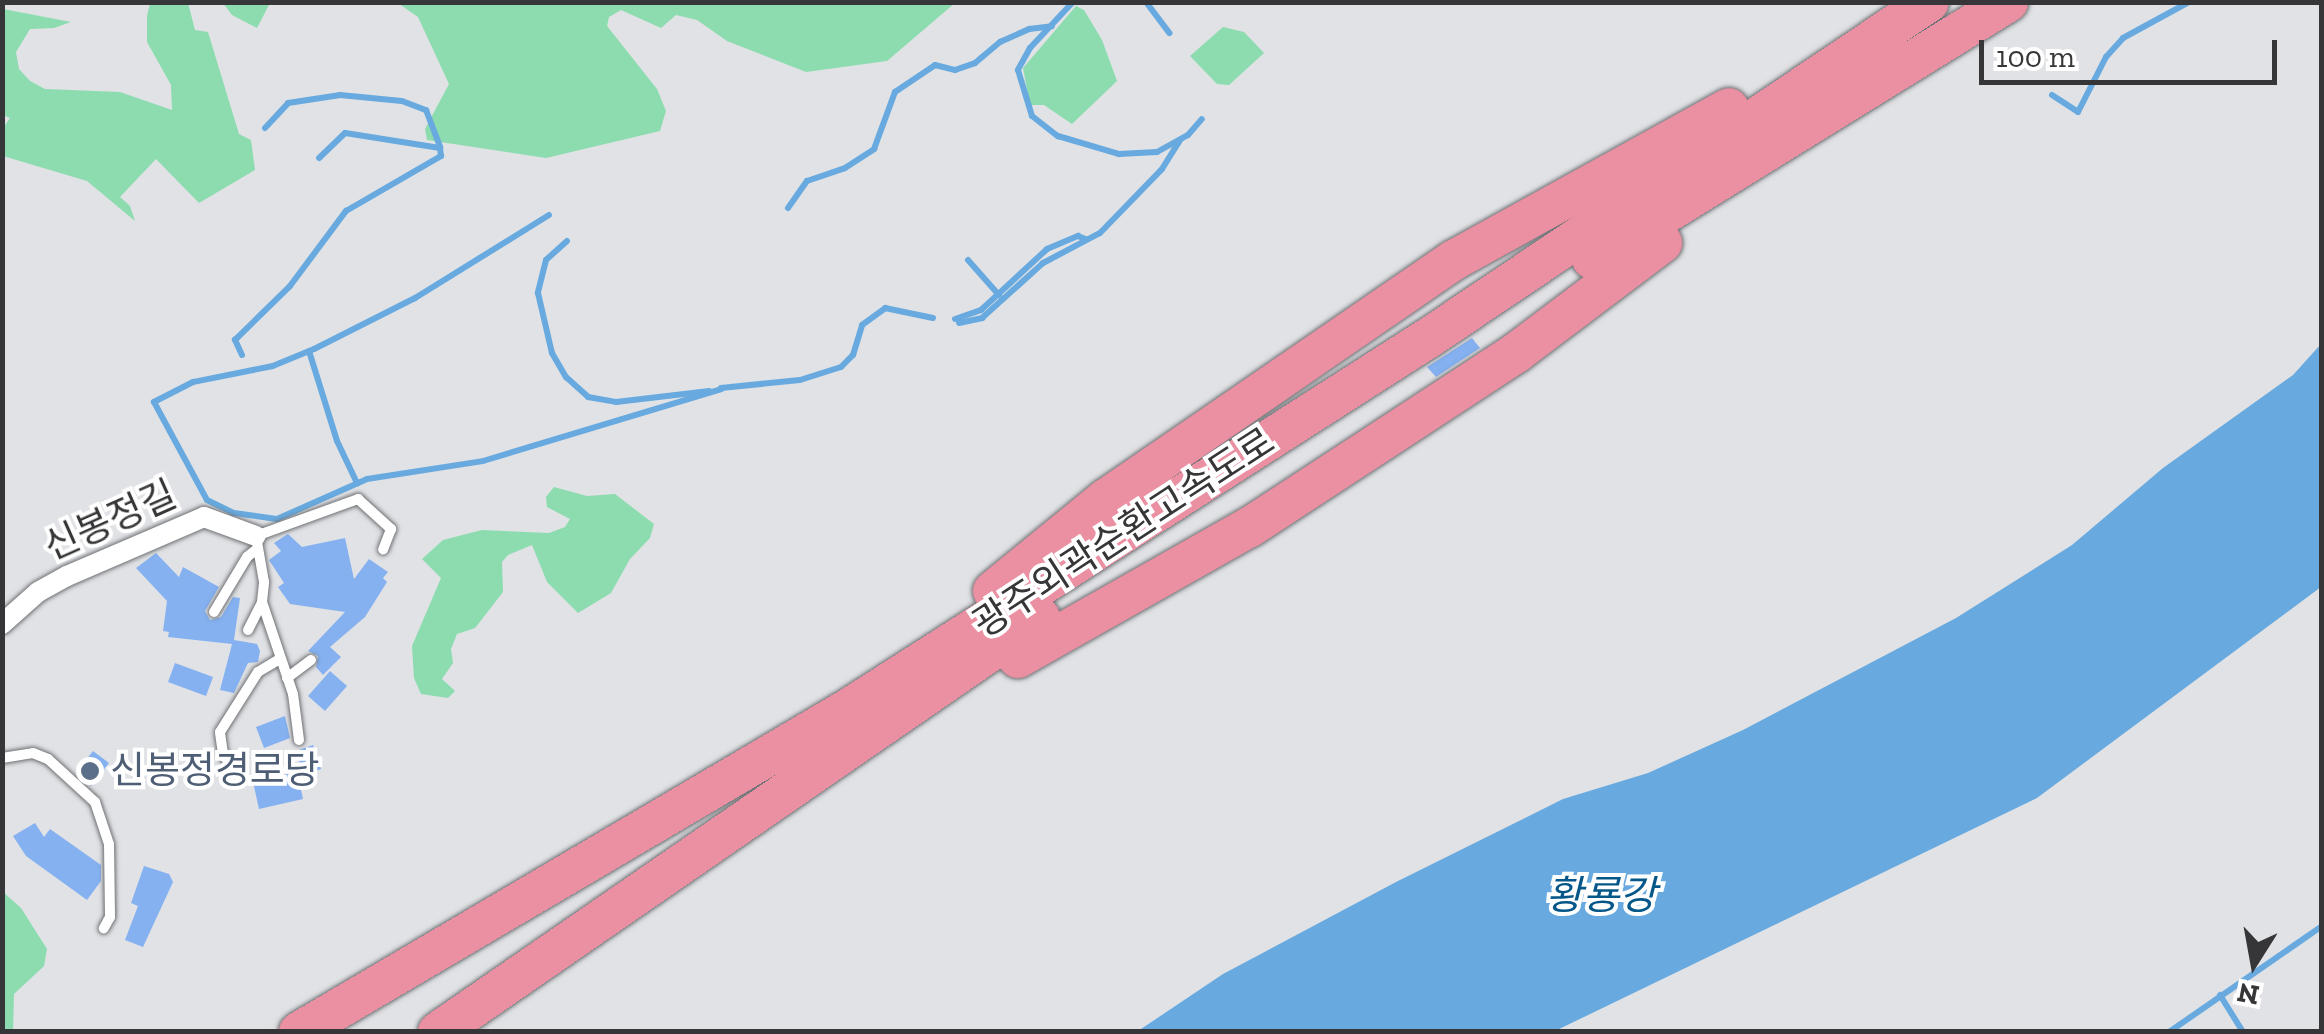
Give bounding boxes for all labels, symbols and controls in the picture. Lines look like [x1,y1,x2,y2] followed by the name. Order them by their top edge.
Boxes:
[1984,20,2282,82] scale bar
[1996,39,2075,75] text: 100 m
[965,419,1283,647] street label: 광주외곽순환고속도로
[37,472,183,570] street label: 신봉정길
[110,748,320,794] place label: 신봉정경로당
[79,760,101,782] marker: 신봉정경로당
[1546,871,1656,919] water label: 황룡강
[2204,914,2304,1014] north arrow
[2235,976,2262,1012] text: N

